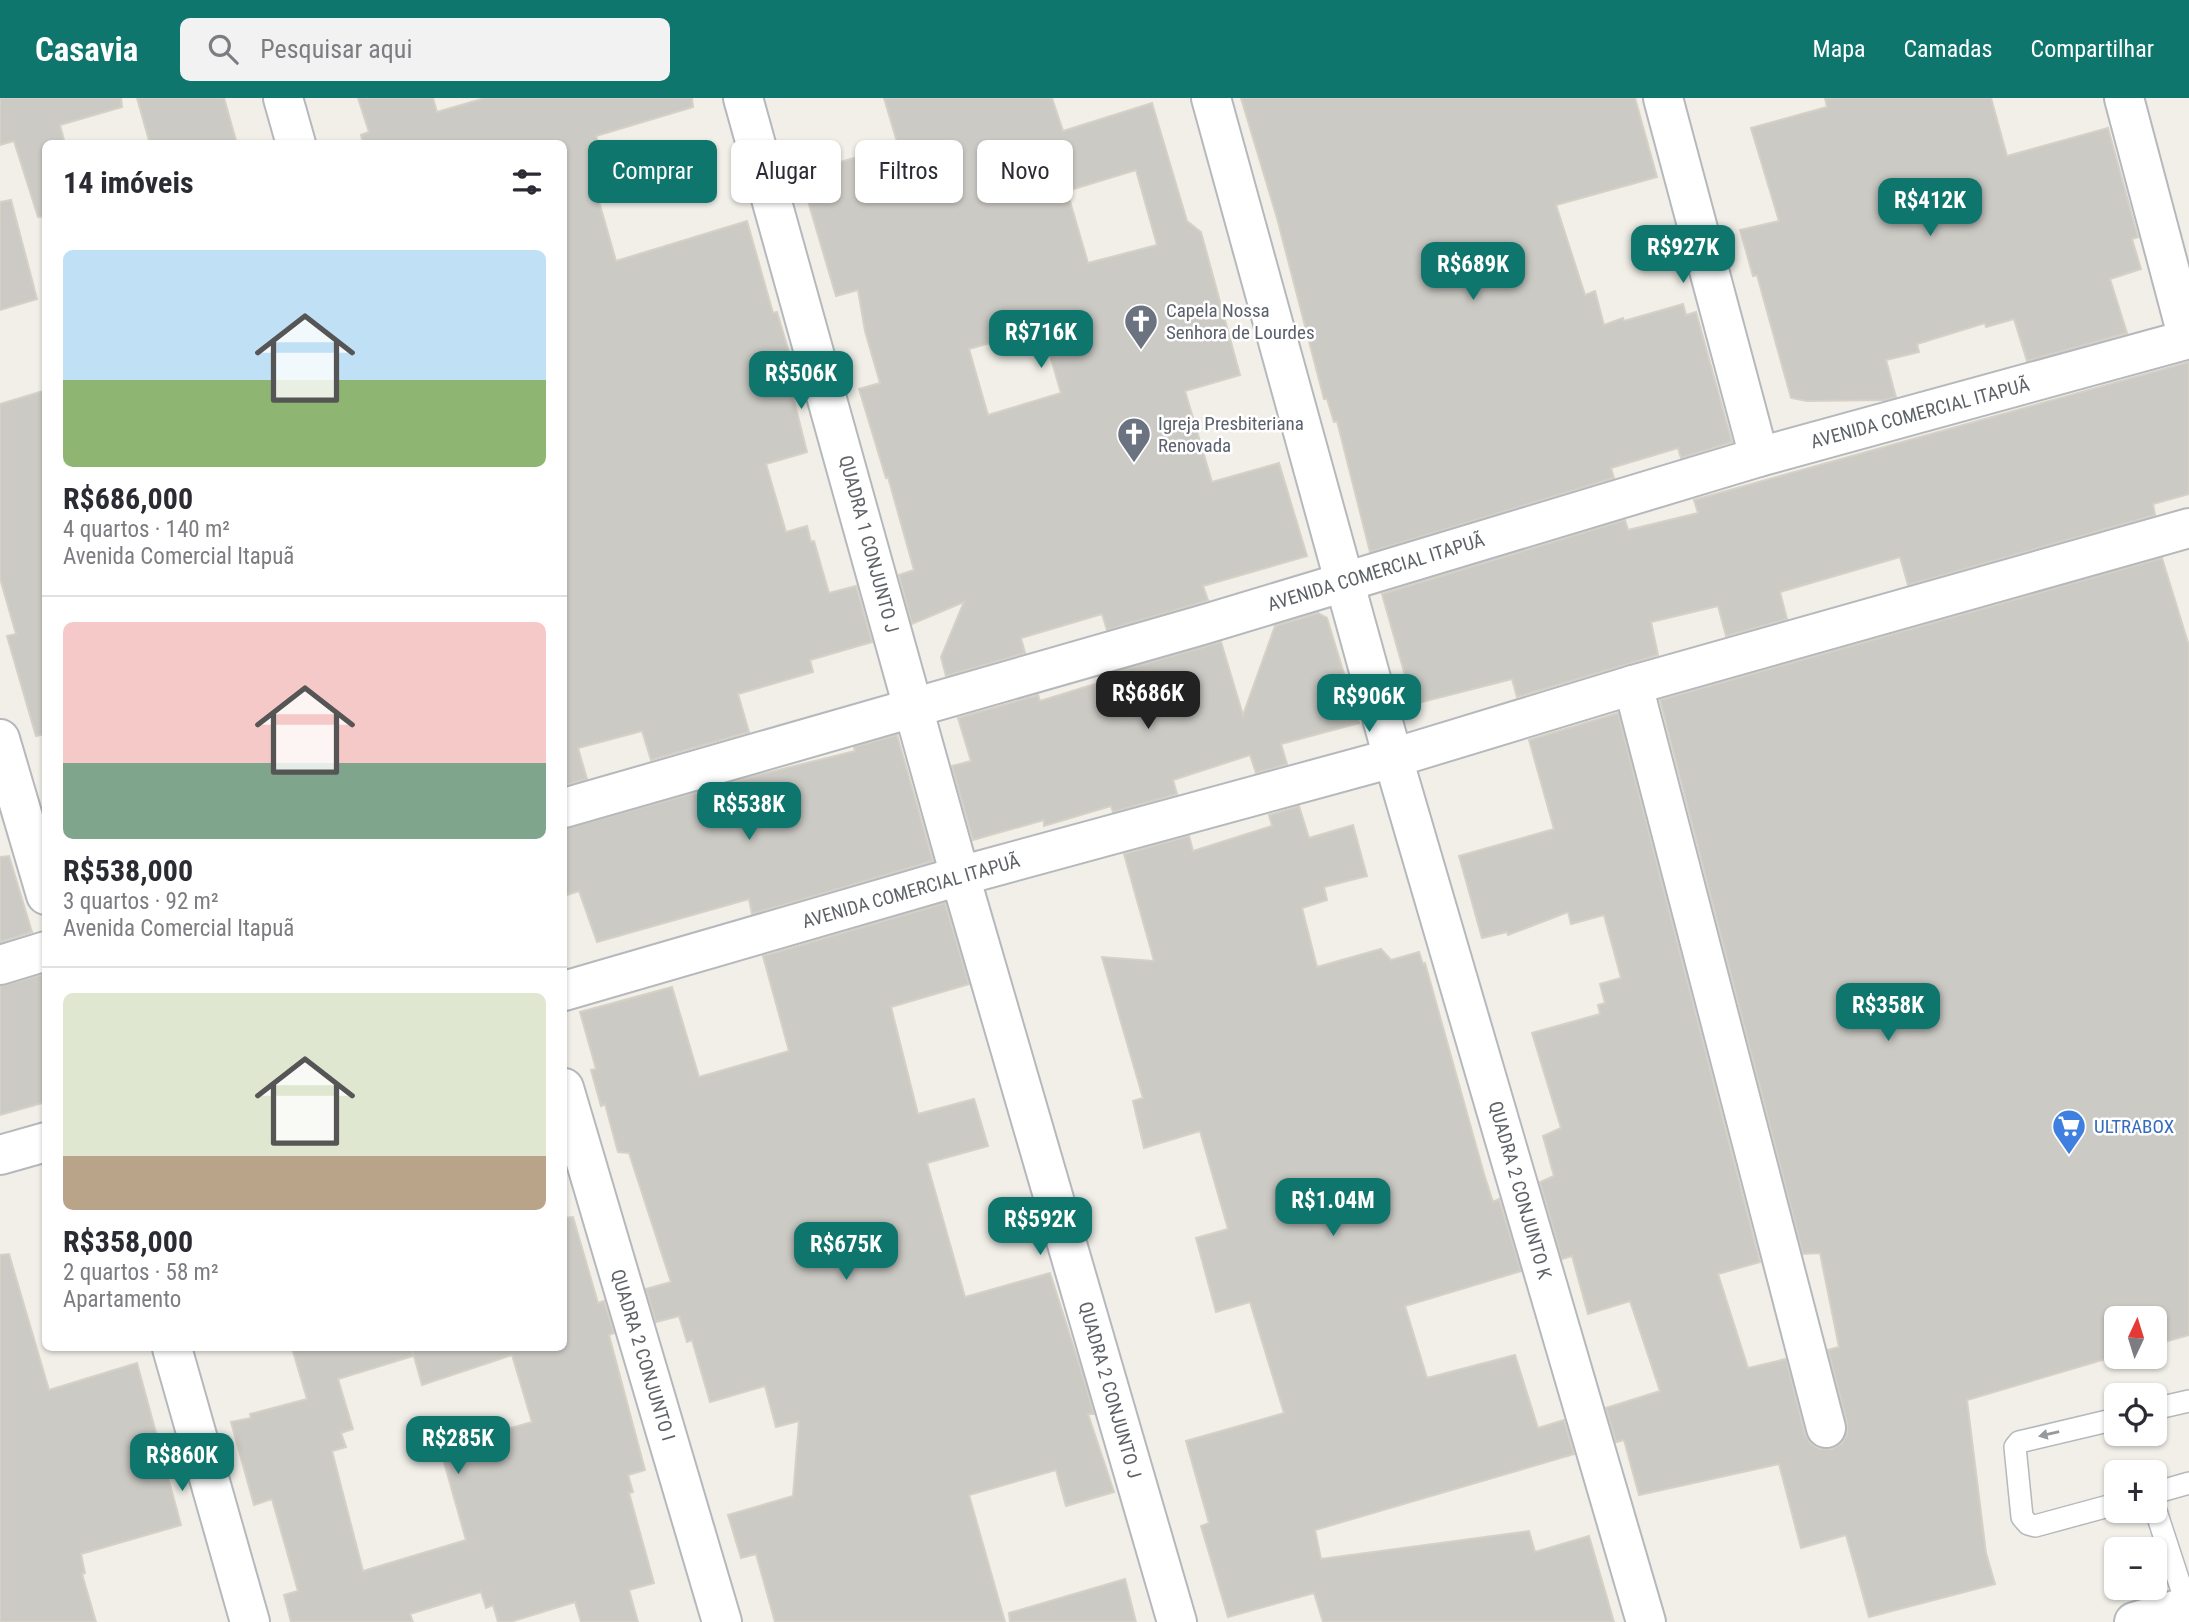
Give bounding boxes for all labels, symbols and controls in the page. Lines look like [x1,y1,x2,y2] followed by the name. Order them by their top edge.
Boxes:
[180,18,670,81] search box
[35,30,138,69] text: Casavia
[204,30,242,68] icon: search
[260,34,412,64] text: Pesquisar aqui
[1813,35,1866,63] text: Mapa
[1904,35,1993,63] text: Camadas
[2031,35,2154,63] text: Compartilhar
[588,140,717,203] chip: Comprar
[731,140,841,203] chip: Alugar
[855,140,963,203] chip: Filtros
[977,140,1073,203] chip: Novo
[508,163,546,201] icon: filters
[63,165,194,200] text: 14 imóveis
[1873,178,1987,238] pin: R$412K
[1894,187,1966,214] text: R$412K
[1626,226,1740,285] pin: R$927K
[1647,234,1719,261] text: R$927K
[1416,242,1530,302] pin: R$689K
[1437,251,1509,278] text: R$689K
[242,295,368,421] icon: home
[1166,299,1315,344] place label: Capela Nossa Senhora de Lourdes
[1122,302,1160,351] church icon: Capela Nossa Senhora de Lourdes
[984,310,1098,370] pin: R$716K
[1005,319,1077,346] text: R$716K
[744,352,858,411] pin: R$506K
[765,360,837,387] text: R$506K
[1808,373,2032,453] street label: AVENIDA COMERCIAL ITAPUÃ
[1158,412,1304,457] place label: Igreja Presbiteriana Renovada
[1115,415,1153,464] church icon: Igreja Presbiteriana Renovada
[834,453,904,635] street label: QUADRA 1 CONJUNTO J
[63,481,193,516] text: R$686,000
[63,516,230,543] text: 4 quartos · 140 m²
[1265,528,1487,616] street label: AVENIDA COMERCIAL ITAPUÃ
[63,543,294,570] text: Avenida Comercial Itapuã
[242,667,368,793] icon: home
[1091,672,1205,731] pin: R$686K
[1312,674,1426,734] pin: R$906K
[1112,680,1184,707] text: R$686K
[1333,683,1405,710] text: R$906K
[692,782,806,842] pin: R$538K
[713,791,785,818] text: R$538K
[799,849,1023,933] street label: AVENIDA COMERCIAL ITAPUÃ
[63,853,193,888] text: R$538,000
[63,888,219,915] text: 3 quartos · 92 m²
[63,915,294,942] text: Avenida Comercial Itapuã
[1831,984,1945,1043] pin: R$358K
[1852,992,1924,1019] text: R$358K
[242,1038,368,1164] icon: home
[1484,1098,1557,1282] street label: QUADRA 2 CONJUNTO K
[2050,1107,2088,1156] supermarket icon: ULTRABOX
[2094,1115,2174,1138] place label: ULTRABOX
[1268,1178,1398,1238] pin: R$1.04M
[1291,1187,1375,1214] text: R$1.04M
[983,1198,1097,1257] pin: R$592K
[1004,1206,1076,1233] text: R$592K
[789,1222,903,1282] pin: R$675K
[63,1224,193,1259] text: R$358,000
[810,1231,882,1258] text: R$675K
[63,1259,219,1286] text: 2 quartos · 58 m²
[606,1266,680,1444] street label: QUADRA 2 CONJUNTO I
[63,1286,181,1313] text: Apartamento
[1074,1299,1146,1481] street label: QUADRA 2 CONJUNTO J
[2104,1306,2166,1368] north arrow
[2104,1306,2167,1600] map controls
[2104,1383,2167,1446] button: locate
[401,1416,515,1476] pin: R$285K
[422,1425,494,1452] text: R$285K
[2038,1429,2060,1440] one-way arrow
[125,1434,239,1493] pin: R$860K
[146,1442,218,1469] text: R$860K
[2104,1460,2167,1523] button: +
[2104,1537,2167,1600] button: −

